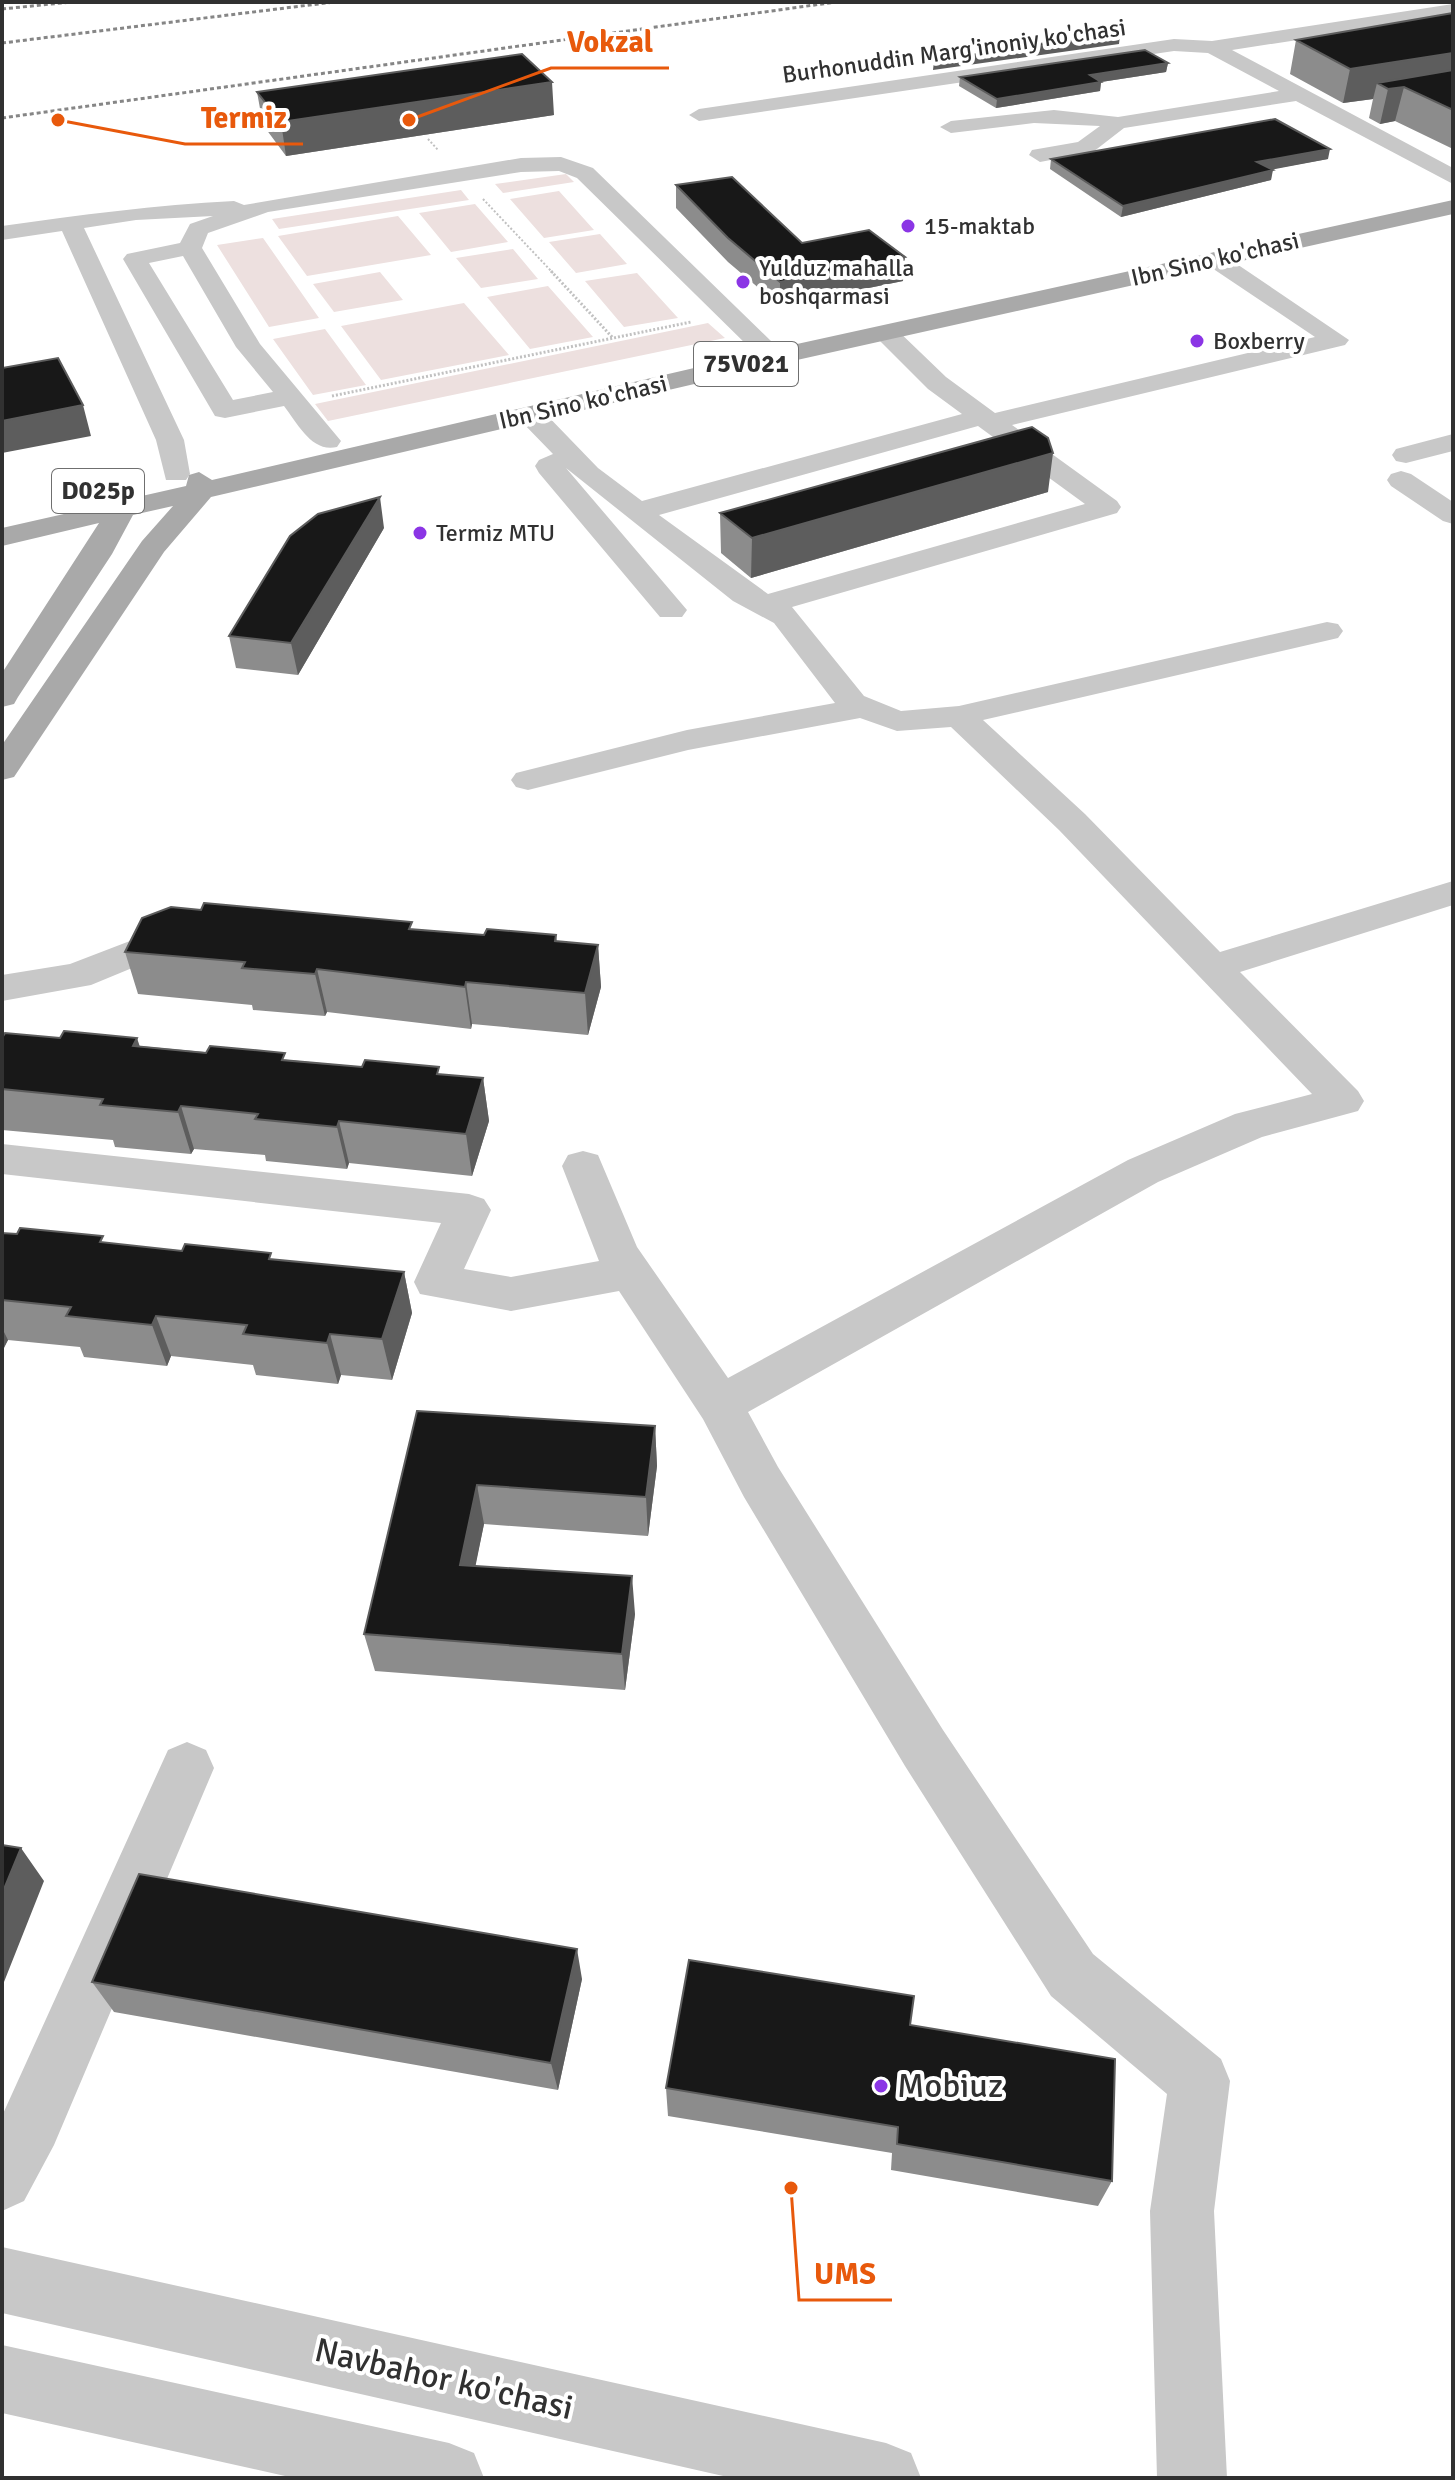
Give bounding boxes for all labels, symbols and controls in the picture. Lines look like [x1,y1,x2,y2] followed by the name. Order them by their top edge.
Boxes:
[780,12,1128,90] street label: Burhonuddin Marg'inoniy ko'chasi
[551,14,669,68] callout: Vokzal
[567,24,653,61] text: Vokzal
[185,90,303,144] callout: Termiz
[201,100,287,137] text: Termiz
[924,211,1035,241] place label: 15-maktab
[899,217,917,235] marker: 15-maktab
[1128,225,1302,293] street label: Ibn Sino ko'chasi
[759,253,915,311] place label: Yulduz mahalla boshqarmasi
[734,273,752,291] marker: Yulduz mahalla boshqarmasi
[1213,326,1305,356] place label: Boxberry
[1188,332,1206,350] marker: Boxberry
[694,342,798,386] road number: 75V021
[496,368,670,436] street label: Ibn Sino ko'chasi
[52,469,144,513] road number: D025p
[436,518,555,548] place label: Termiz MTU
[411,524,429,542] marker: Termiz MTU
[897,2065,1003,2107] place label: Mobiuz
[872,2077,890,2095] marker: Mobiuz
[799,2246,892,2300] callout: UMS
[814,2256,876,2293] text: UMS
[311,2329,577,2429] street label: Navbahor ko'chasi

